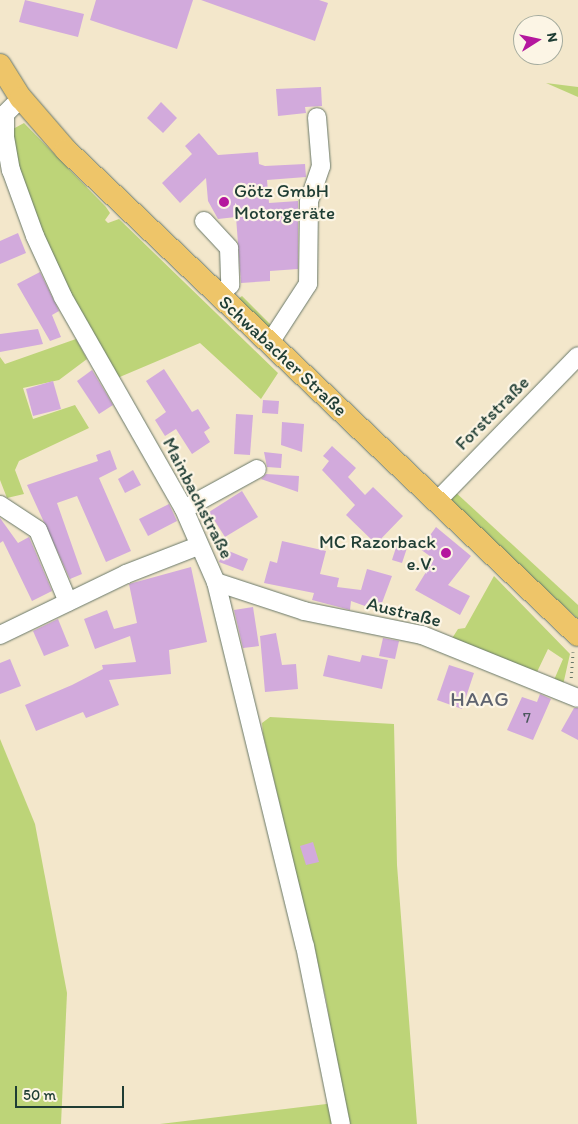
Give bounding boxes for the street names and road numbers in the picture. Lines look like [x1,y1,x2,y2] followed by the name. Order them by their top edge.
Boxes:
[214,291,352,421] street label: Schwabacher Straße
[450,371,534,455] street label: Forststraße
[158,434,238,562] street label: Mainbachstraße
[364,592,444,632] street label: Austraße

